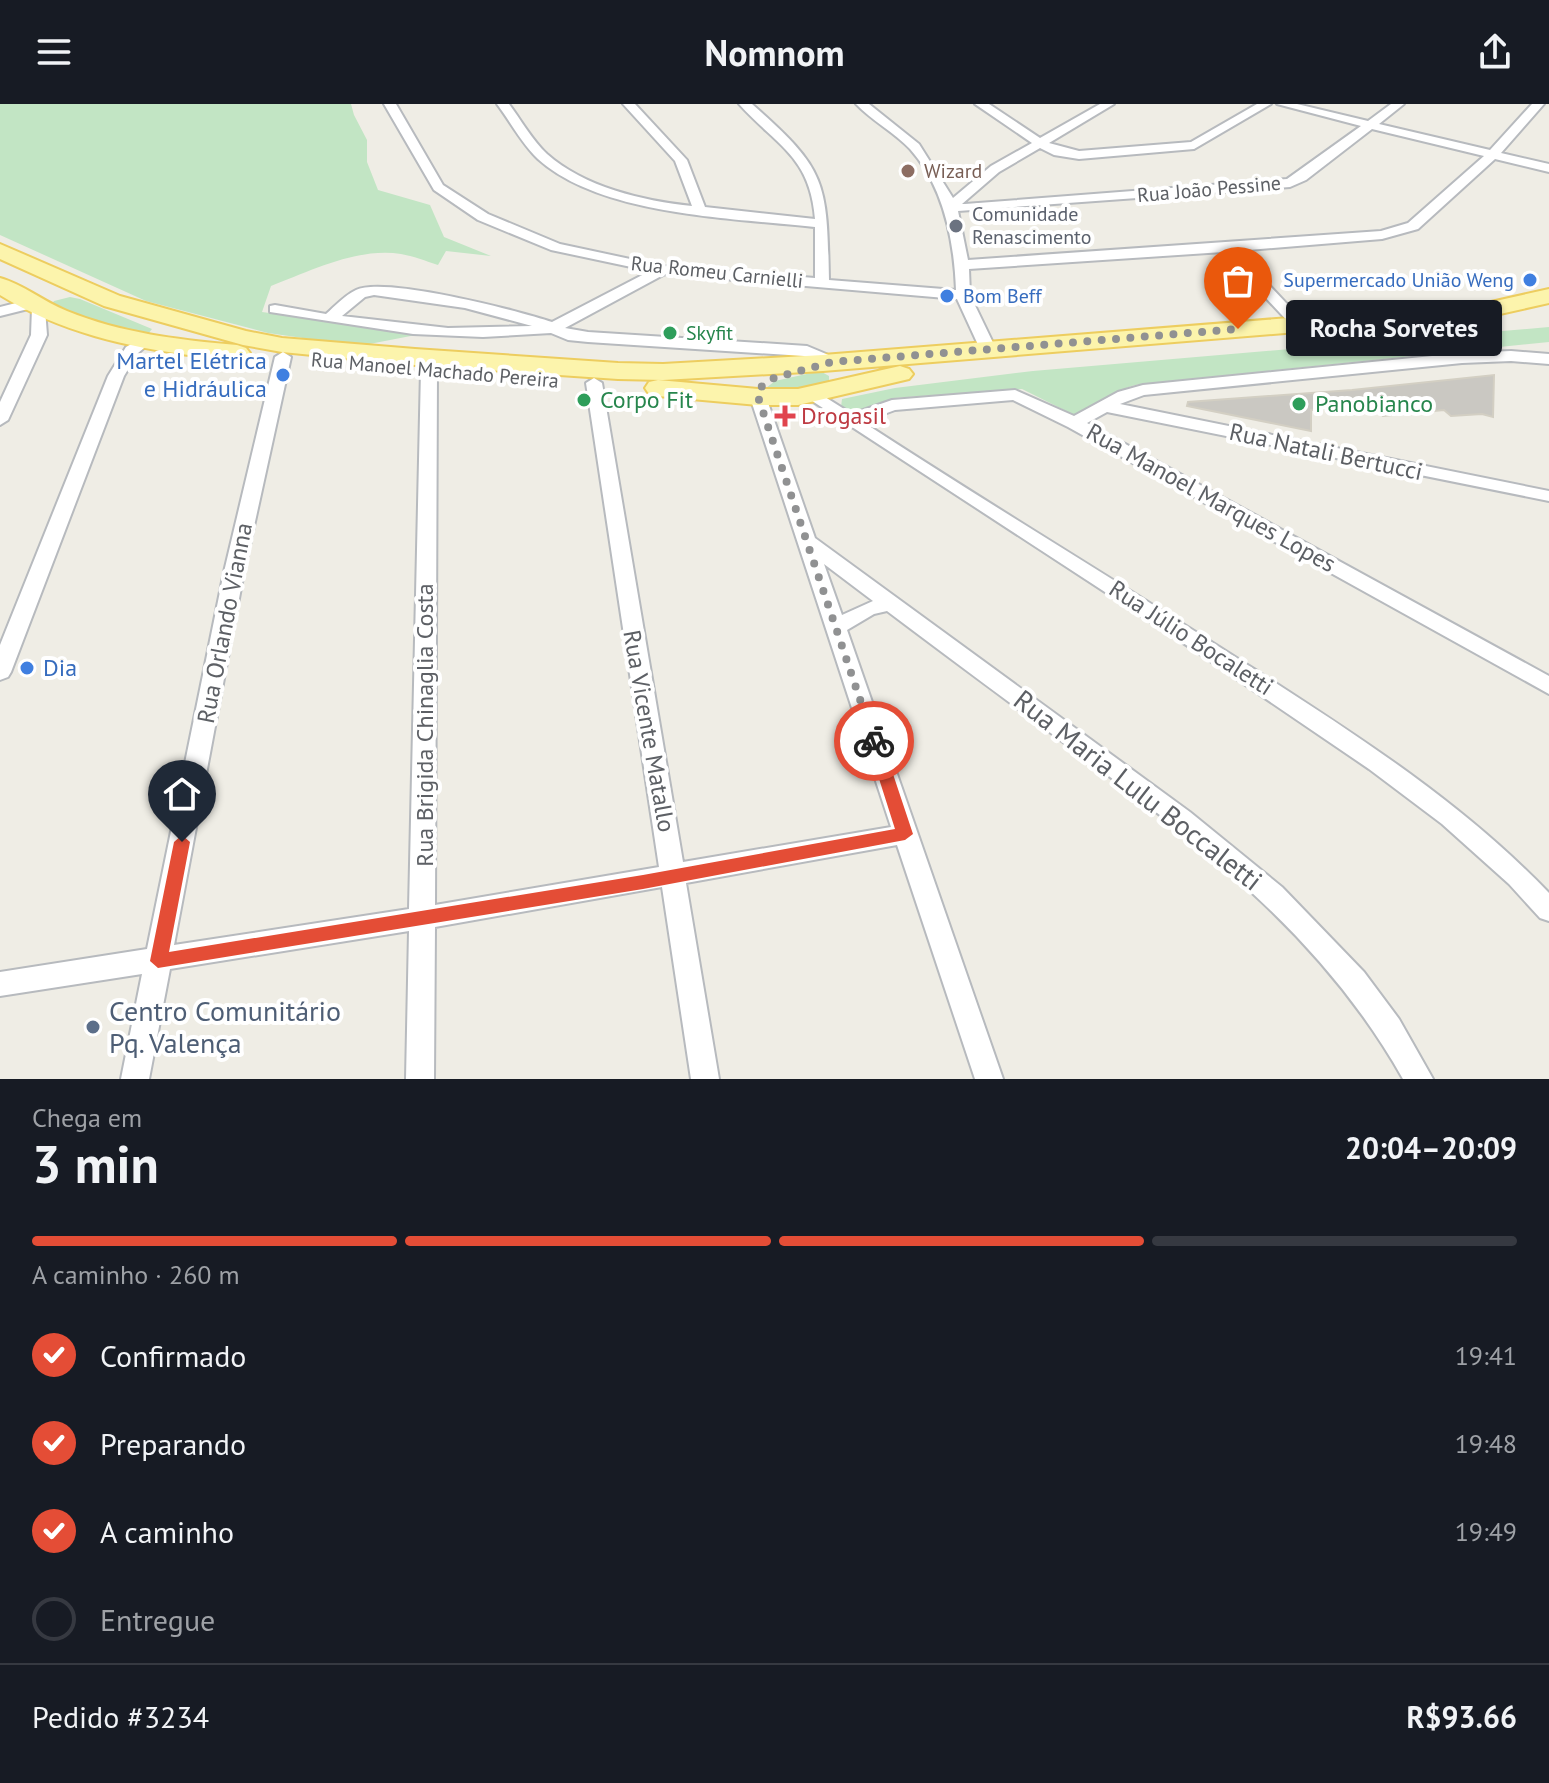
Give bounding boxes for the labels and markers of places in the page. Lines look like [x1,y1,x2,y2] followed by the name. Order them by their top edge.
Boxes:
[924,158,982,184] place label: Wizard
[899,162,917,180] marker: Wizard
[972,201,1091,250] place label: Comunidade Renascimento
[947,217,965,235] marker: Comunidade Renascimento
[1204,247,1272,329] pin
[1283,267,1514,293] place label: Supermercado União Weng
[1521,271,1539,289] marker: Supermercado União Weng
[963,283,1043,309] place label: Bom Beff
[938,287,956,305] marker: Bom Beff
[1286,301,1502,357] callout: Rocha Sorvetes
[686,320,733,346] place label: Skyfit
[661,324,679,342] marker: Skyfit
[116,345,267,404] place label: Martel Elétrica e Hidráulica
[274,366,292,384] marker: Martel Elétrica e Hidráulica
[600,384,693,415] place label: Corpo Fit
[1315,388,1433,419] place label: Panobianco
[575,391,593,409] marker: Corpo Fit
[1290,395,1308,413] marker: Panobianco
[801,400,886,431] place label: Drogasil
[776,407,794,425] marker: Drogasil
[43,652,77,683] place label: Dia
[18,659,36,677] marker: Dia
[148,760,216,842] pin
[109,992,341,1061] place label: Centro Comunitário Pq. Valença
[84,1018,102,1036] marker: Centro Comunitário Pq. Valença

